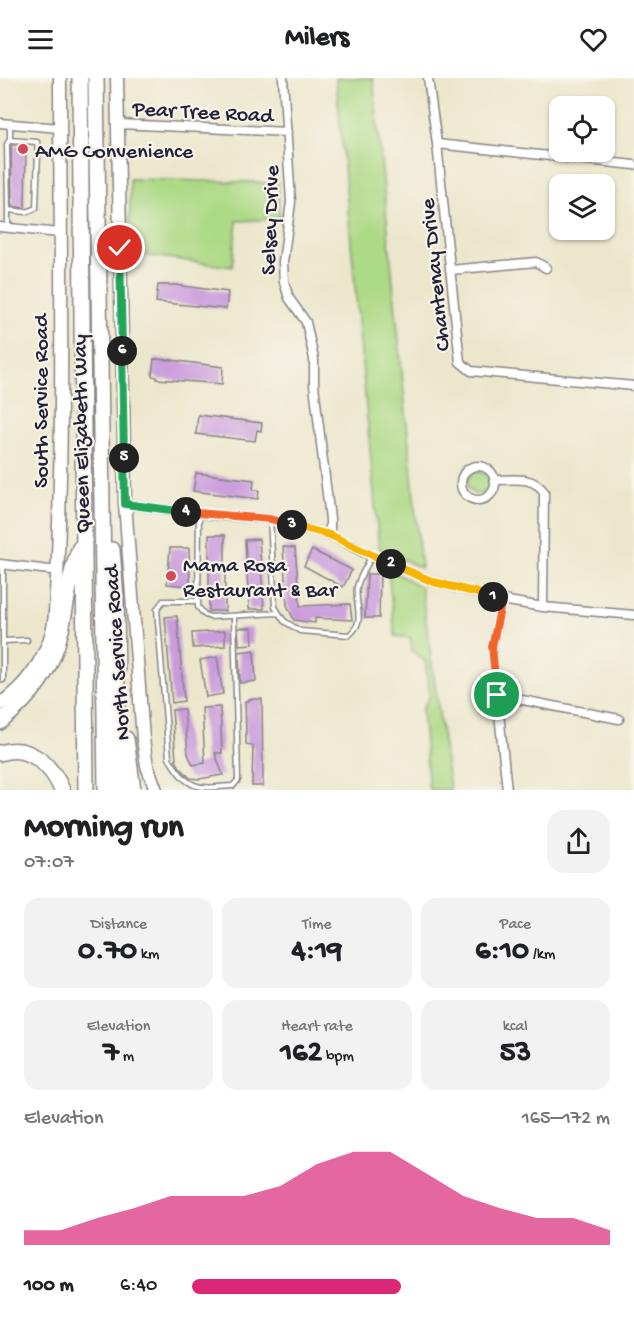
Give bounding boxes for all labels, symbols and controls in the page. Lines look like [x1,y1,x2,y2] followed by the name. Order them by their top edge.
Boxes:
[24,23,57,56] icon: menu
[285,23,349,55] text: Milers
[577,23,610,56] icon: heart
[549,96,615,240] map controls
[549,96,615,162] button: locate
[131,97,276,131] street label: Pear Tree Road
[35,140,194,166] place label: AMG Convenience
[16,142,30,156] marker: AMG Convenience
[257,164,287,275] street label: Selsey Drive
[549,174,615,240] button: layers
[416,196,458,352] street label: Chantenay Drive
[94,222,145,273] pin
[103,231,136,264] icon: check
[30,312,56,488] street label: South Service Road
[68,334,98,534] street label: Queen Elizabeth Way
[107,336,137,366] pin: 6
[118,341,126,360] text: 6
[109,443,139,473] pin: 5
[120,448,128,467] text: 5
[171,497,201,527] pin: 4
[182,502,190,521] text: 4
[277,510,307,540] pin: 3
[288,515,296,534] text: 3
[376,549,406,579] pin: 2
[183,554,339,605] place label: Mama Rosa Restaurant & Bar
[387,554,395,573] text: 2
[100,562,138,741] street label: North Service Road
[164,569,178,583] marker: Mama Rosa Restaurant & Bar
[478,582,508,612] pin: 1
[490,587,496,606] text: 1
[471,669,522,720] pin
[480,678,513,711] icon: arrive
[24,810,184,848] text: Morning run
[547,810,610,873] button: share
[24,852,74,875] text: 07:07
[90,916,147,935] text: Distance
[302,916,332,935] text: Time
[500,916,531,935] text: Pace
[78,935,137,970] text: 0.70
[292,935,342,970] text: 4:19
[475,935,529,970] text: 6:10
[137,946,159,965] text: km
[529,946,555,965] text: /km
[87,1018,150,1037] text: Elevation
[281,1018,353,1037] text: Heart rate
[503,1018,528,1037] text: kcal
[103,1037,119,1072] text: 7
[280,1037,322,1072] text: 162
[500,1037,531,1072] text: 53
[119,1048,134,1067] text: m
[322,1048,354,1067] text: bpm
[24,1108,104,1131] text: Elevation
[522,1108,610,1131] text: 165–172 m
[24,1275,74,1298] text: 100 m
[120,1275,157,1298] text: 6:40

